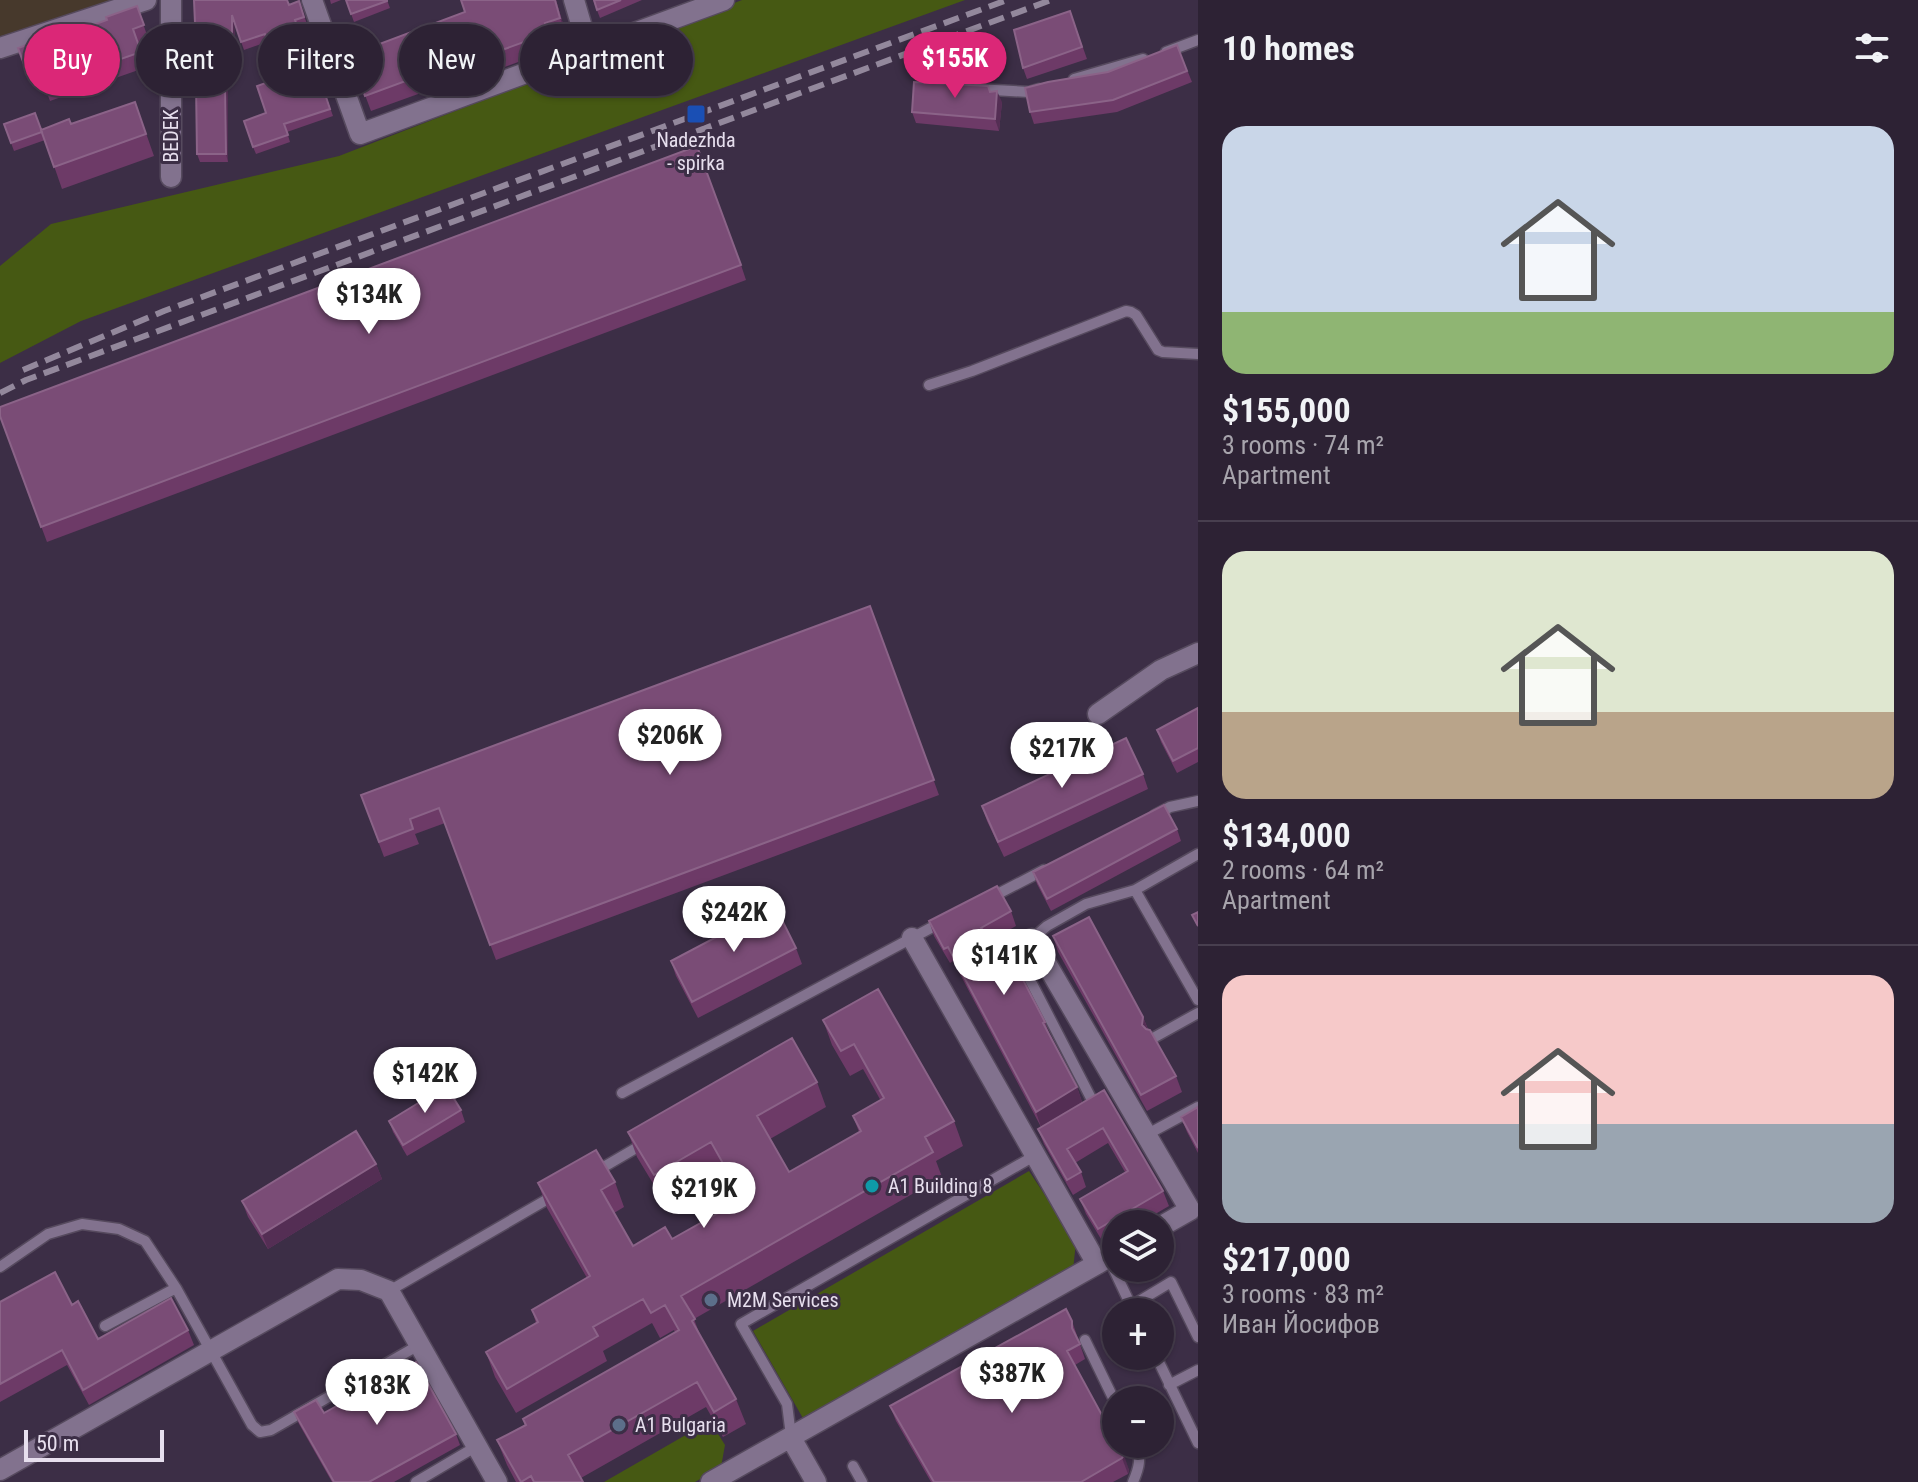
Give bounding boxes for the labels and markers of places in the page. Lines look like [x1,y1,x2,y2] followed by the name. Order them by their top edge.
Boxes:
[899,32,1011,100] pin: $155K
[685,103,707,125] marker: Nadezhda - spirka
[656,128,736,175] place label: Nadezhda - spirka
[313,268,425,336] pin: $134K
[614,709,726,777] pin: $206K
[1006,722,1118,790] pin: $217K
[678,886,790,954] pin: $242K
[948,929,1060,997] pin: $141K
[369,1047,481,1115] pin: $142K
[648,1162,760,1230] pin: $219K
[888,1174,992,1198] place label: A1 Building 8
[863,1177,881,1195] marker: A1 Building 8
[727,1288,839,1312] place label: M2M Services
[702,1291,720,1309] marker: M2M Services
[956,1347,1068,1415] pin: $387K
[321,1359,433,1427] pin: $183K
[635,1413,726,1437] place label: A1 Bulgaria
[610,1416,628,1434] marker: A1 Bulgaria

